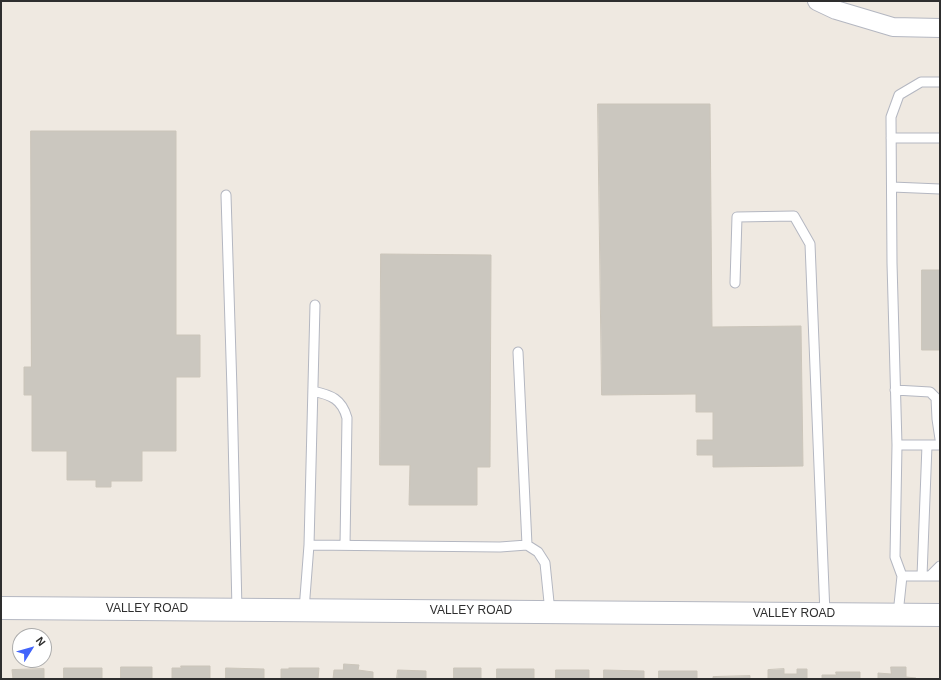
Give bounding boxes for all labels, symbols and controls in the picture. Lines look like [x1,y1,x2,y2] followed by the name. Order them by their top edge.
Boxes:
[106,602,188,616] street label: VALLEY ROAD
[430,604,512,618] street label: VALLEY ROAD
[753,607,835,621] street label: VALLEY ROAD
[12,628,52,668] north arrow
[34,635,48,648] text: N

